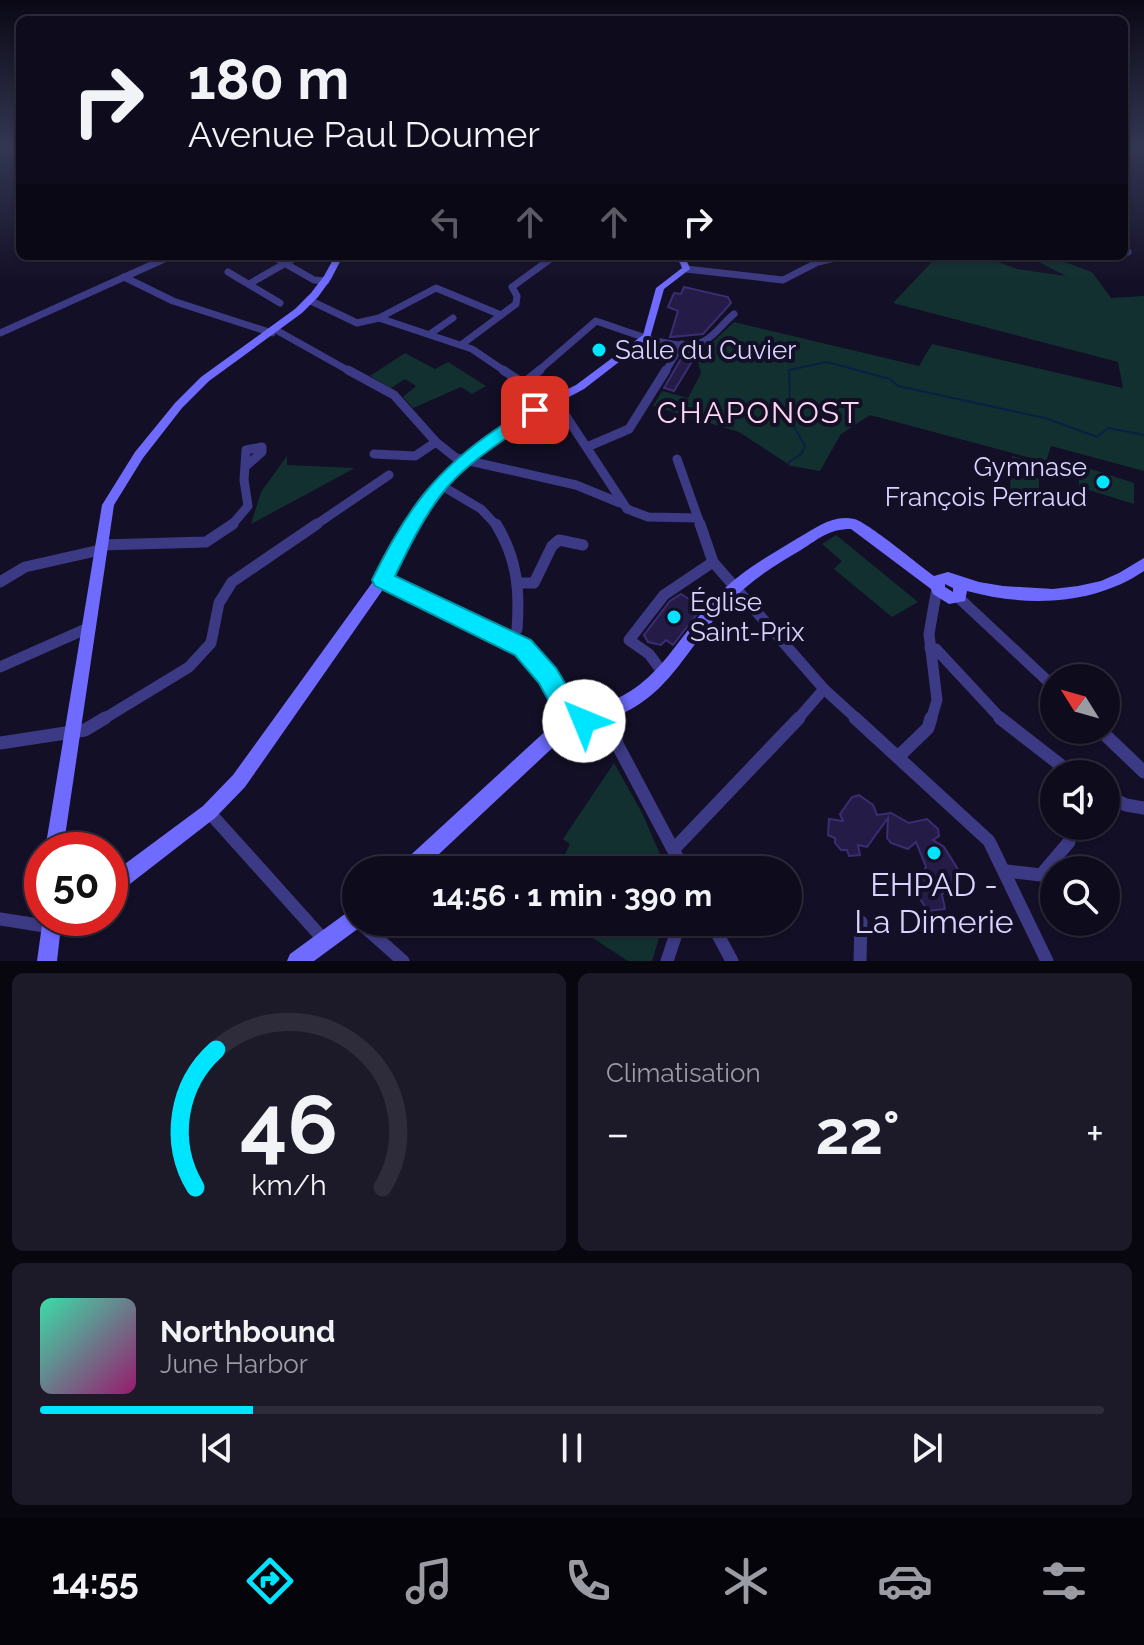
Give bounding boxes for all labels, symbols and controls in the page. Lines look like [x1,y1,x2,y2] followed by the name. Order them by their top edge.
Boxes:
[188,46,349,112] text: 180 m
[56,48,160,152] icon: right
[188,113,540,155] text: Avenue Paul Doumer
[424,200,468,244] icon: left
[508,200,552,244] icon: ahead
[592,200,636,244] icon: ahead
[676,200,720,244] icon: right
[615,335,796,365] place label: Salle du Cuvier
[590,341,608,359] marker: Salle du Cuvier
[501,376,569,444] pin
[513,388,557,432] icon: arrive
[657,395,861,430] district label: CHAPONOST
[885,452,1087,512] place label: Gymnase François Perraud
[1094,473,1112,491] marker: Gymnase François Perraud
[690,587,804,647] place label: Église Saint-Prix
[665,608,683,626] marker: Église Saint-Prix
[1040,664,1120,744] north arrow
[1040,664,1120,936] map controls
[542,679,626,763] position arrow
[1040,760,1120,840] button: sound
[24,832,128,936] speed limit sign: 50
[925,844,943,862] marker: EHPAD - La Dimerie
[1040,856,1120,936] button: search
[854,866,1014,940] place label: EHPAD - La Dimerie
[432,878,712,913] text: 14:56 · 1 min · 390 m
[606,1058,761,1088] text: Climatisation
[240,1076,338,1173] text: 46
[816,1098,900,1168] text: 22°
[606,1108,630,1159] text: −
[1086,1108,1104,1159] text: +
[251,1168,327,1202] text: km/h
[160,1314,335,1349] text: Northbound
[160,1349,308,1379] text: June Harbor
[195,1426,239,1470] icon: previous
[550,1426,594,1470] icon: pause
[905,1426,949,1470] icon: next
[242,1553,298,1609] icon: directions
[401,1553,457,1609] icon: music
[560,1553,616,1609] icon: phone
[718,1553,774,1609] icon: climate
[877,1553,933,1609] icon: car
[1036,1553,1092,1609] icon: filters
[51,1560,139,1602] text: 14:55

